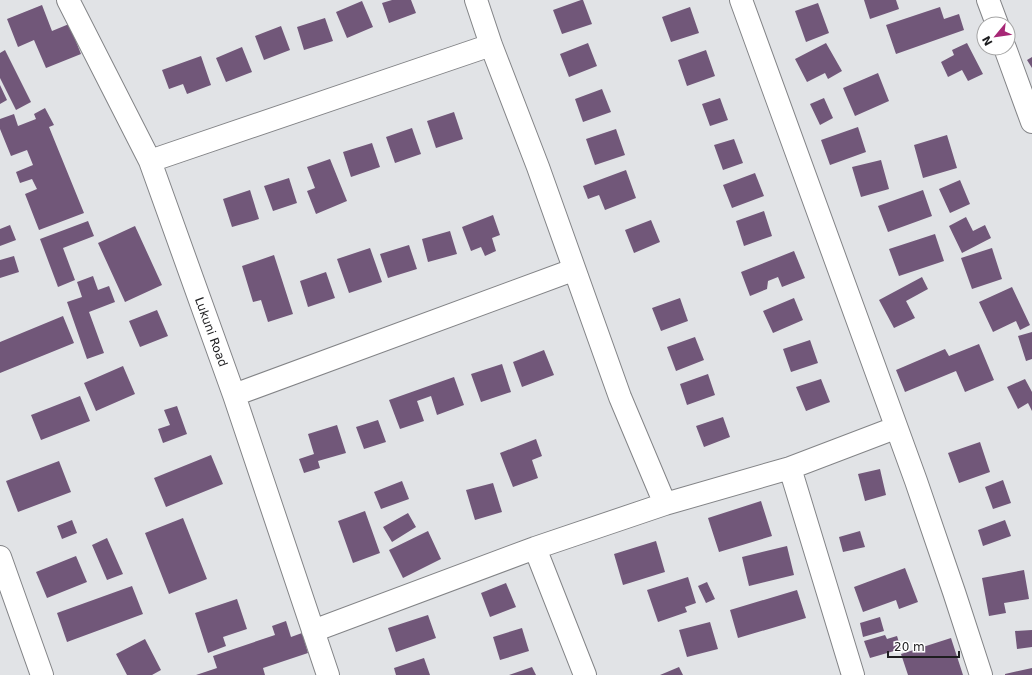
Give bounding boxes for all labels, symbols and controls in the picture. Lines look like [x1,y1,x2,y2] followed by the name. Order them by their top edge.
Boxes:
[976,16,1016,56] north arrow
[980,33,996,48] text: N
[192,295,230,369] street label: Lukuni Road
[888,633,959,659] scale bar
[894,640,925,654] text: 20 m

